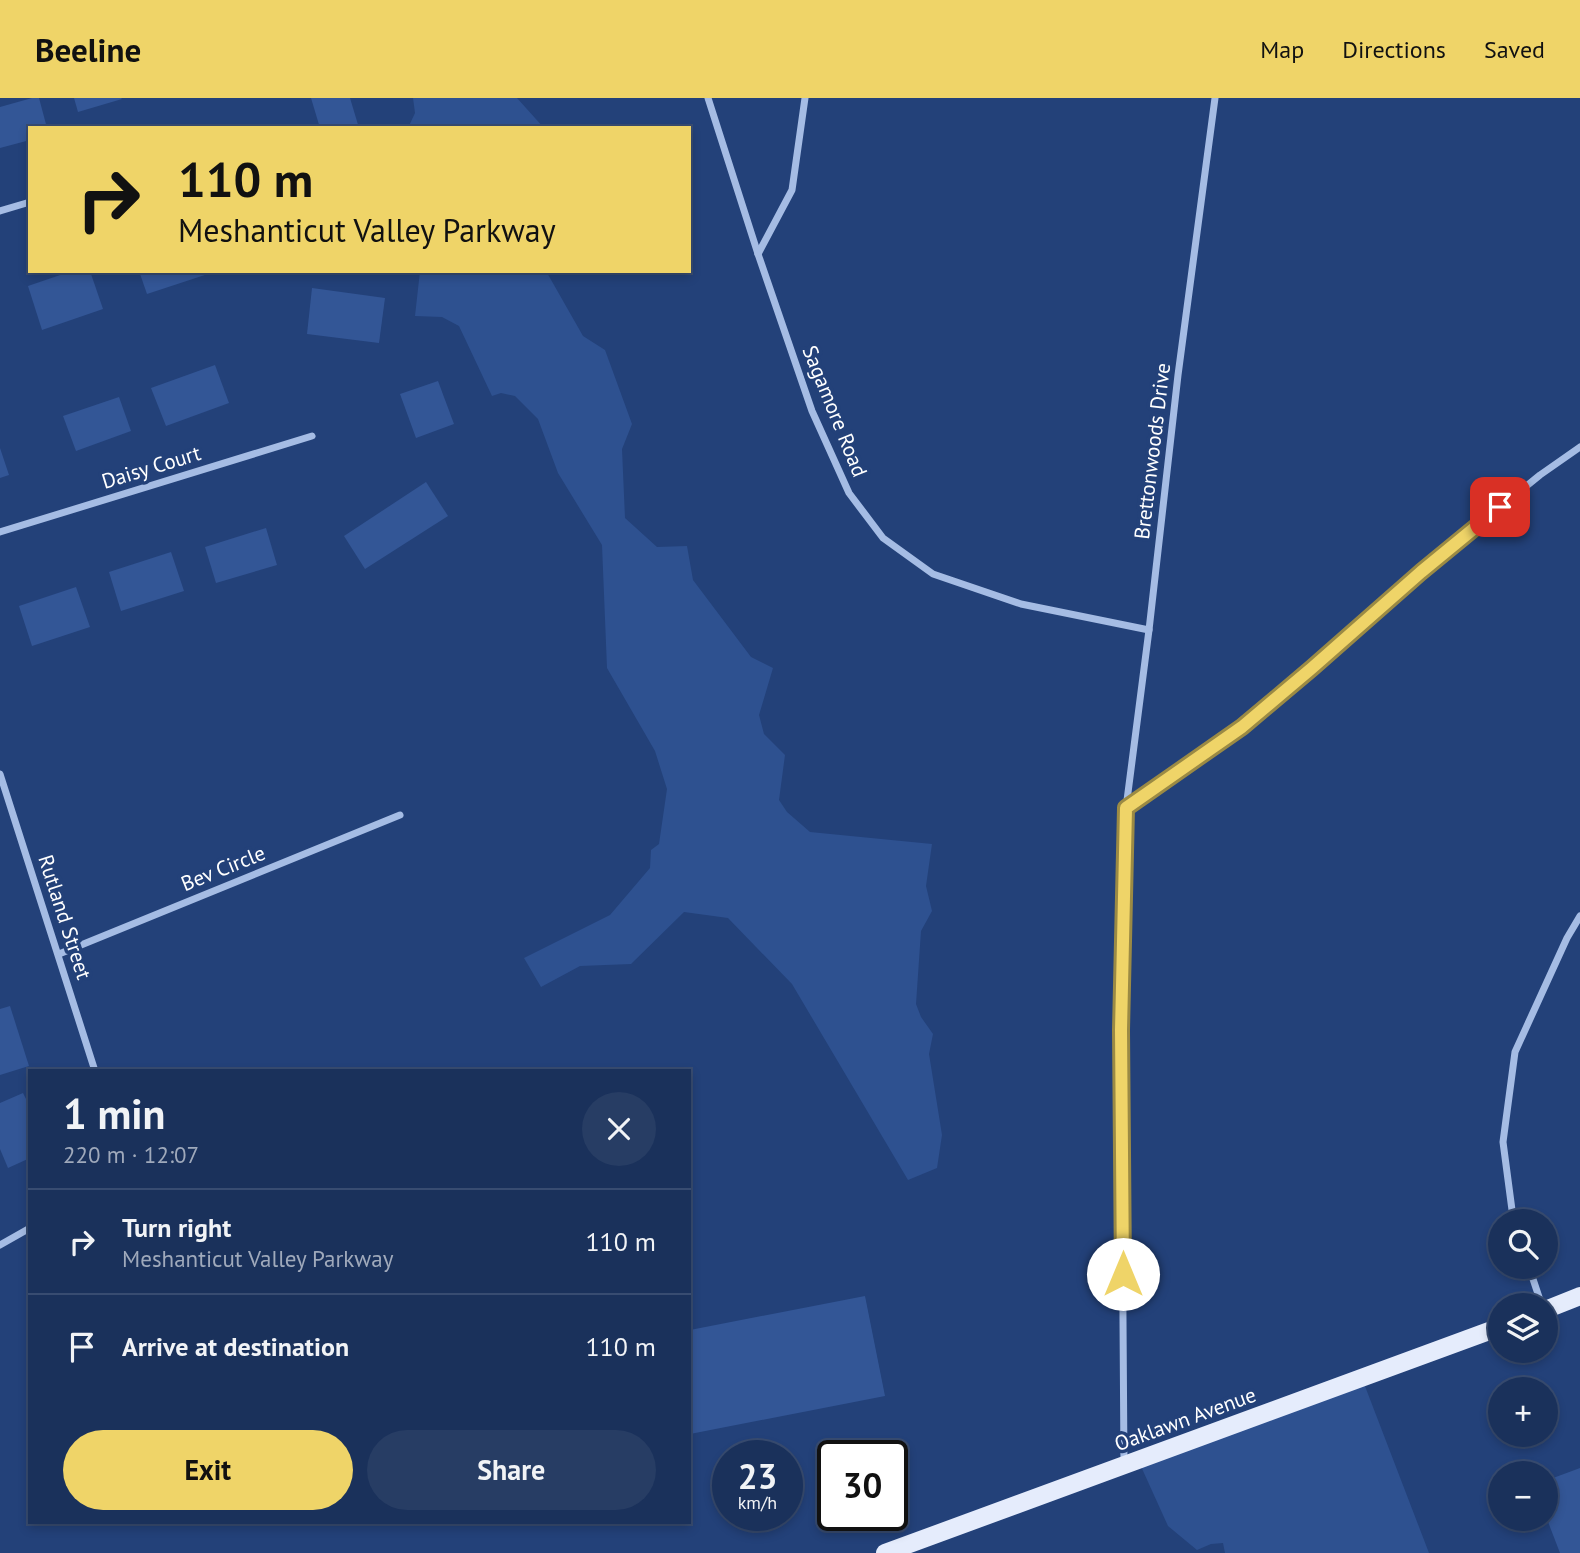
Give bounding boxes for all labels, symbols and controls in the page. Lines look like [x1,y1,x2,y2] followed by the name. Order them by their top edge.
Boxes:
[35,28,141,71] text: Beeline
[1260,34,1304,65] text: Map
[1342,34,1446,65] text: Directions
[1484,34,1545,65] text: Saved
[178,147,313,211] text: 110 m
[63,154,154,245] icon: right
[178,209,556,251] text: Meshanticut Valley Parkway
[796,341,874,481] street label: Sagamore Road
[1128,361,1176,541] street label: Brettonwoods Drive
[98,439,204,495] street label: Daisy Court
[1470,477,1530,537] pin
[1481,488,1519,526] icon: arrive
[177,839,269,897] street label: Bev Circle
[32,851,98,983] street label: Rutland Street
[63,1086,165,1141] text: 1 min
[582,1092,656,1166] button: close
[63,1140,199,1169] text: 220 m · 12:07
[1488,1209,1558,1531] map controls
[1488,1209,1558,1279] button: search
[122,1211,231,1244] text: Turn right
[63,1223,101,1261] icon: right
[585,1225,656,1258] text: 110 m
[1086,1237,1160,1311] position arrow
[122,1244,393,1273] text: Meshanticut Valley Parkway
[1488,1293,1558,1363] button: layers
[63,1328,101,1366] icon: arrive
[122,1330,349,1363] text: Arrive at destination
[585,1330,656,1363] text: 110 m
[1488,1377,1558,1447] button: +
[1110,1381,1260,1457] street label: Oaklawn Avenue
[63,1430,353,1510] button: Exit
[367,1430,656,1510] button: Share
[817,1440,908,1531] speed limit sign: 30
[738,1453,777,1499] text: 23
[1488,1461,1558,1531] button: −
[738,1491,777,1514] text: km/h

